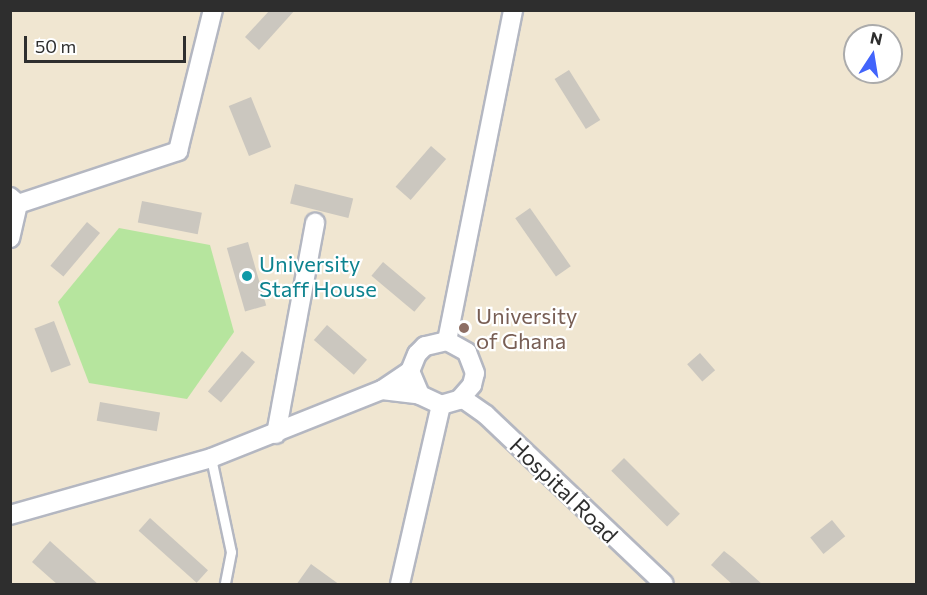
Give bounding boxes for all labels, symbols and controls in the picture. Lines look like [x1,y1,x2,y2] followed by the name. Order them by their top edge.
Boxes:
[27,24,189,62] scale bar
[843,24,903,84] north arrow
[869,27,884,48] text: N
[35,35,76,57] text: 50 m
[259,250,377,302] place label: University Staff House
[240,269,254,283] marker: University Staff House
[476,302,577,354] place label: University of Ghana
[457,321,471,335] marker: University of Ghana
[505,432,623,548] street label: Hospital Road

